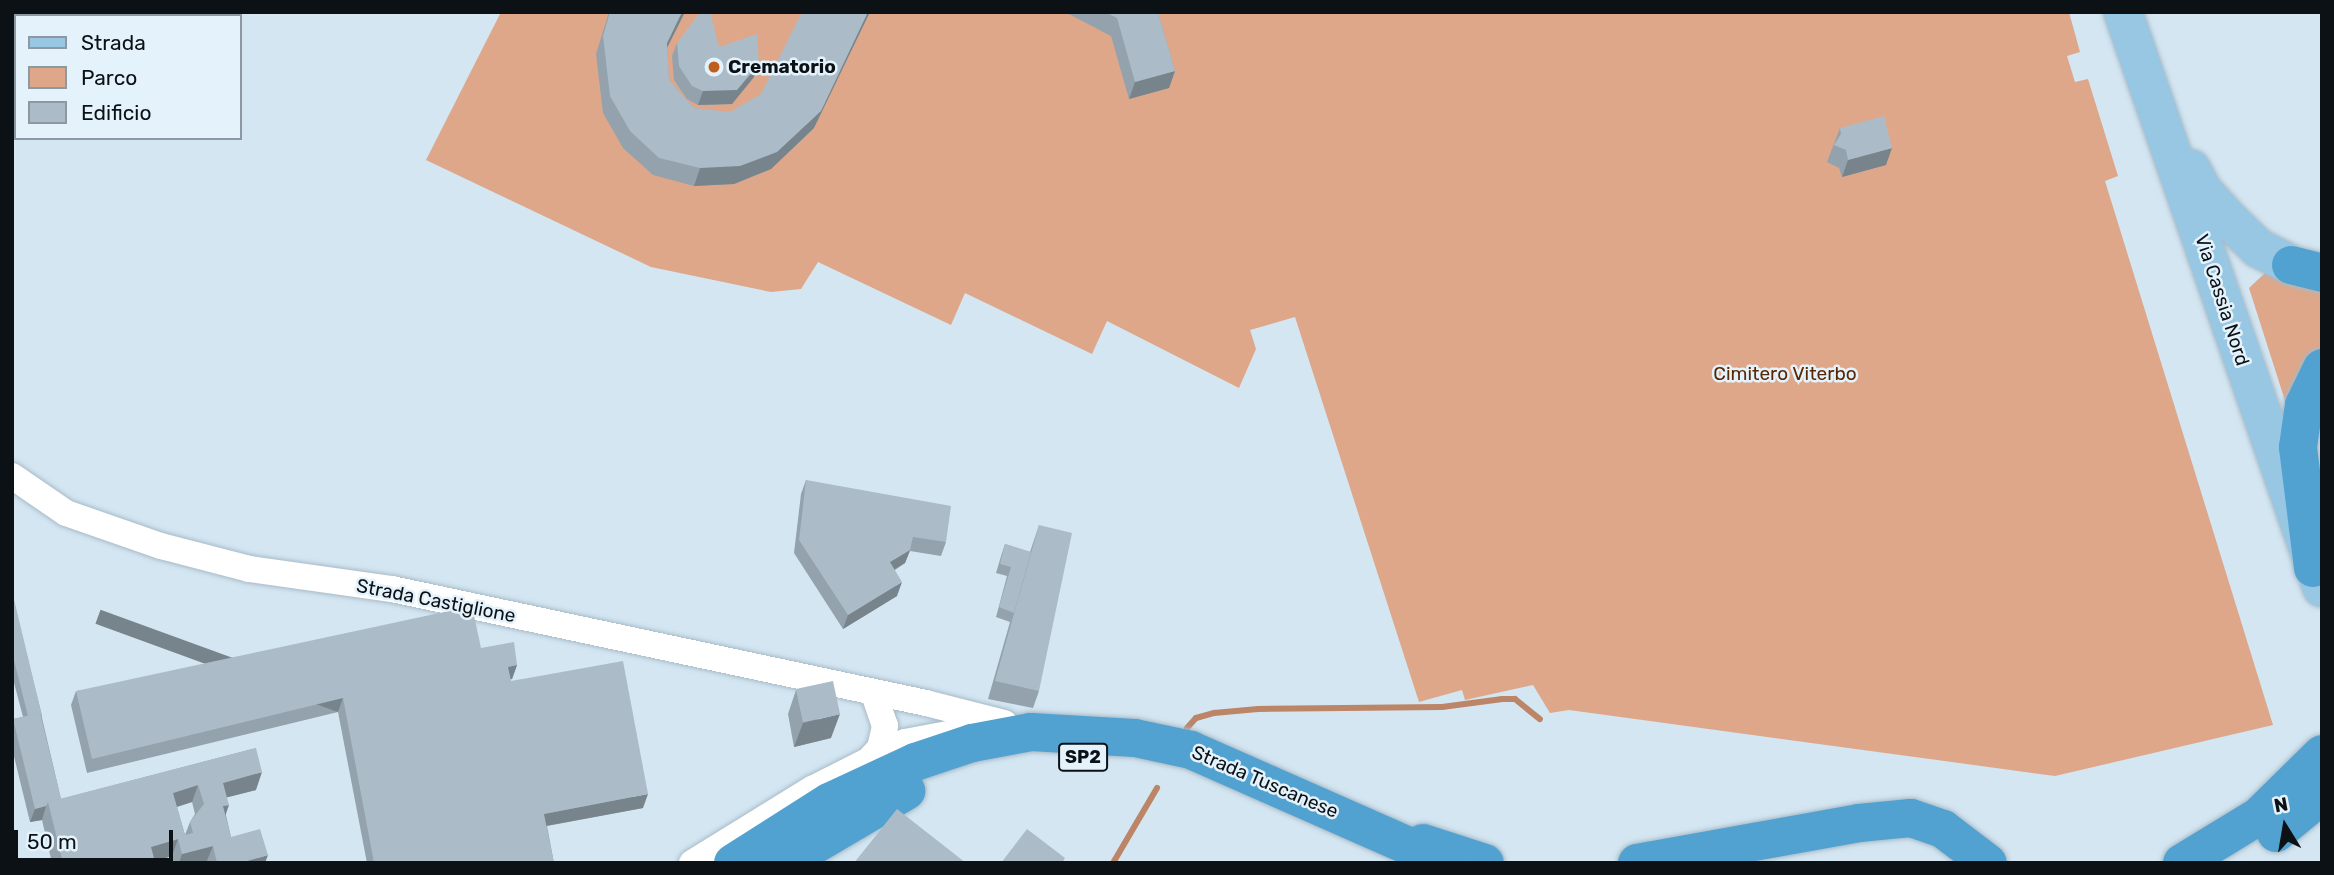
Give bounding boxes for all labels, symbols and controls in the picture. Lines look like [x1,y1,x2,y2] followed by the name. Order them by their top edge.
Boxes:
[14,14,242,140] legend
[81,30,146,55] text: Strada
[728,56,836,78] place label: Crematorio
[706,59,722,75] marker: Crematorio
[81,65,137,90] text: Parco
[81,100,151,125] text: Edificio
[2190,231,2254,369] street label: Via Cassia Nord
[1713,363,1857,385] park label: Cimitero Viterbo
[354,574,518,628] street label: Strada Castiglione
[1188,741,1342,823] street label: Strada Tuscanese
[1057,742,1109,772] road number: SP2
[2250,791,2320,861] north arrow
[2272,792,2290,817] text: N
[18,816,177,860] scale bar
[27,829,77,854] text: 50 m

